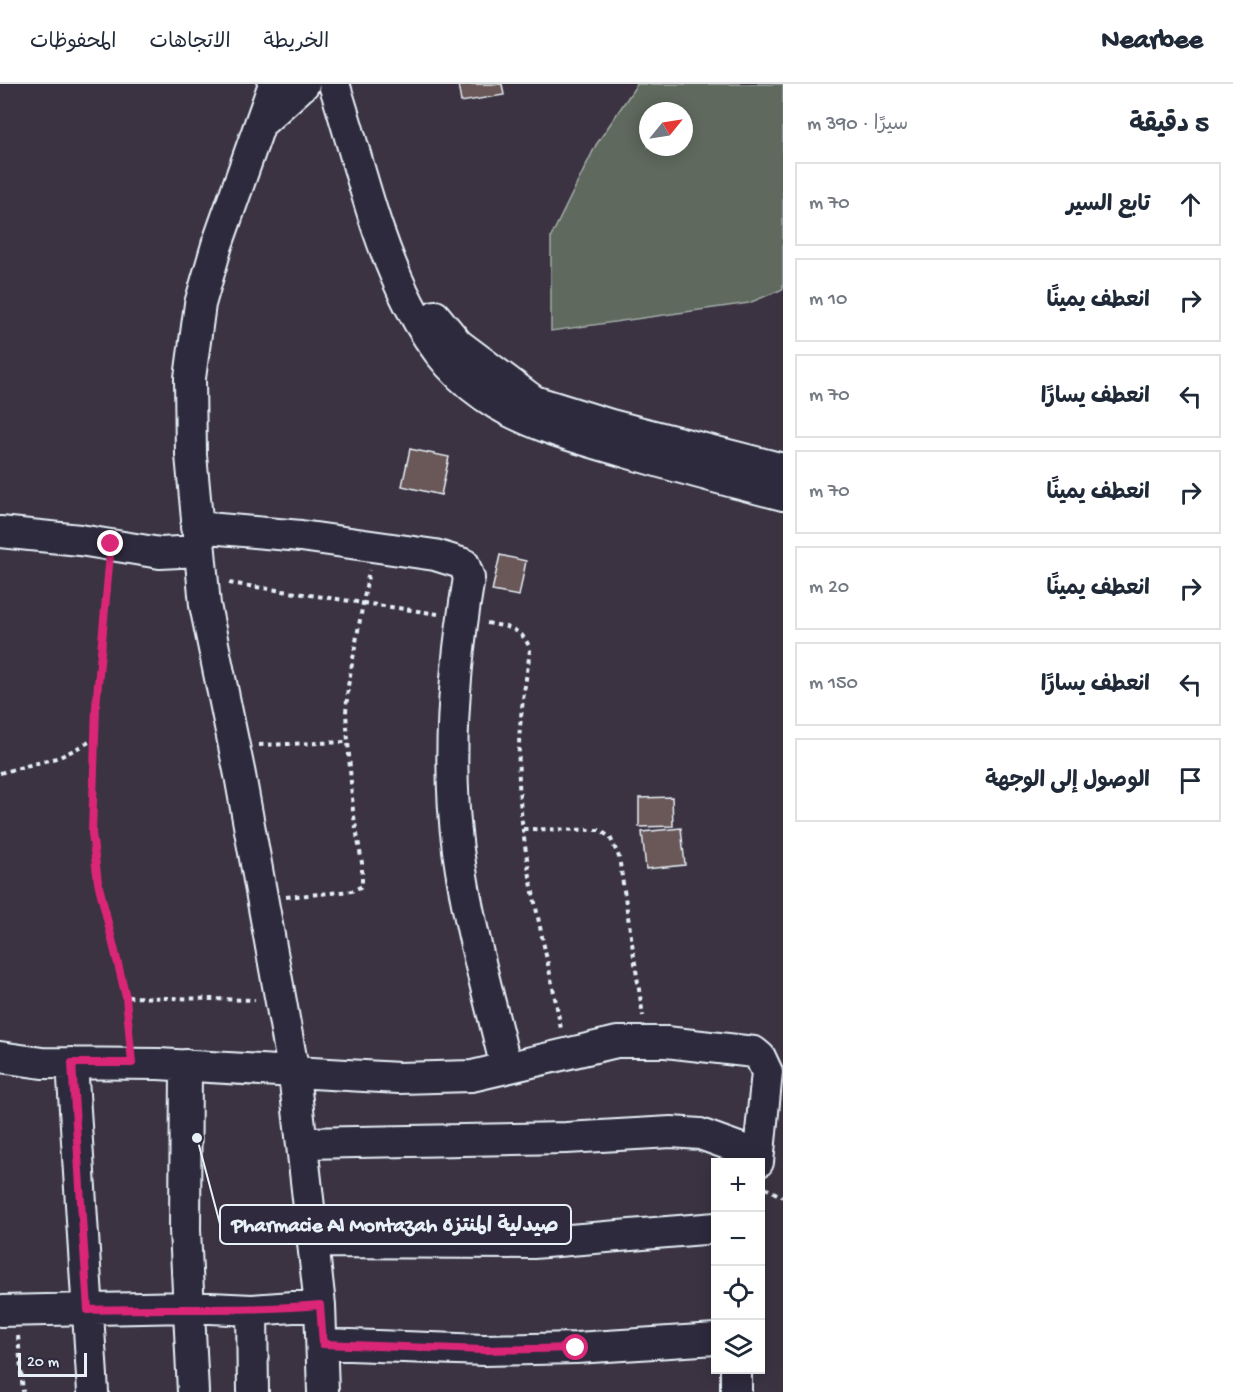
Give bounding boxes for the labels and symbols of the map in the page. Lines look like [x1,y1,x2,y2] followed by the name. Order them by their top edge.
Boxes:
[639,102,693,156] north arrow
[97,530,123,556] route end
[220,1205,571,1244] callout: Pharmacie Al Montazah صيدلية المنتزه
[230,1214,559,1240] text: Pharmacie Al Montazah صيدلية المنتزه
[562,1334,588,1360] route start
[18,1350,87,1378] scale bar

